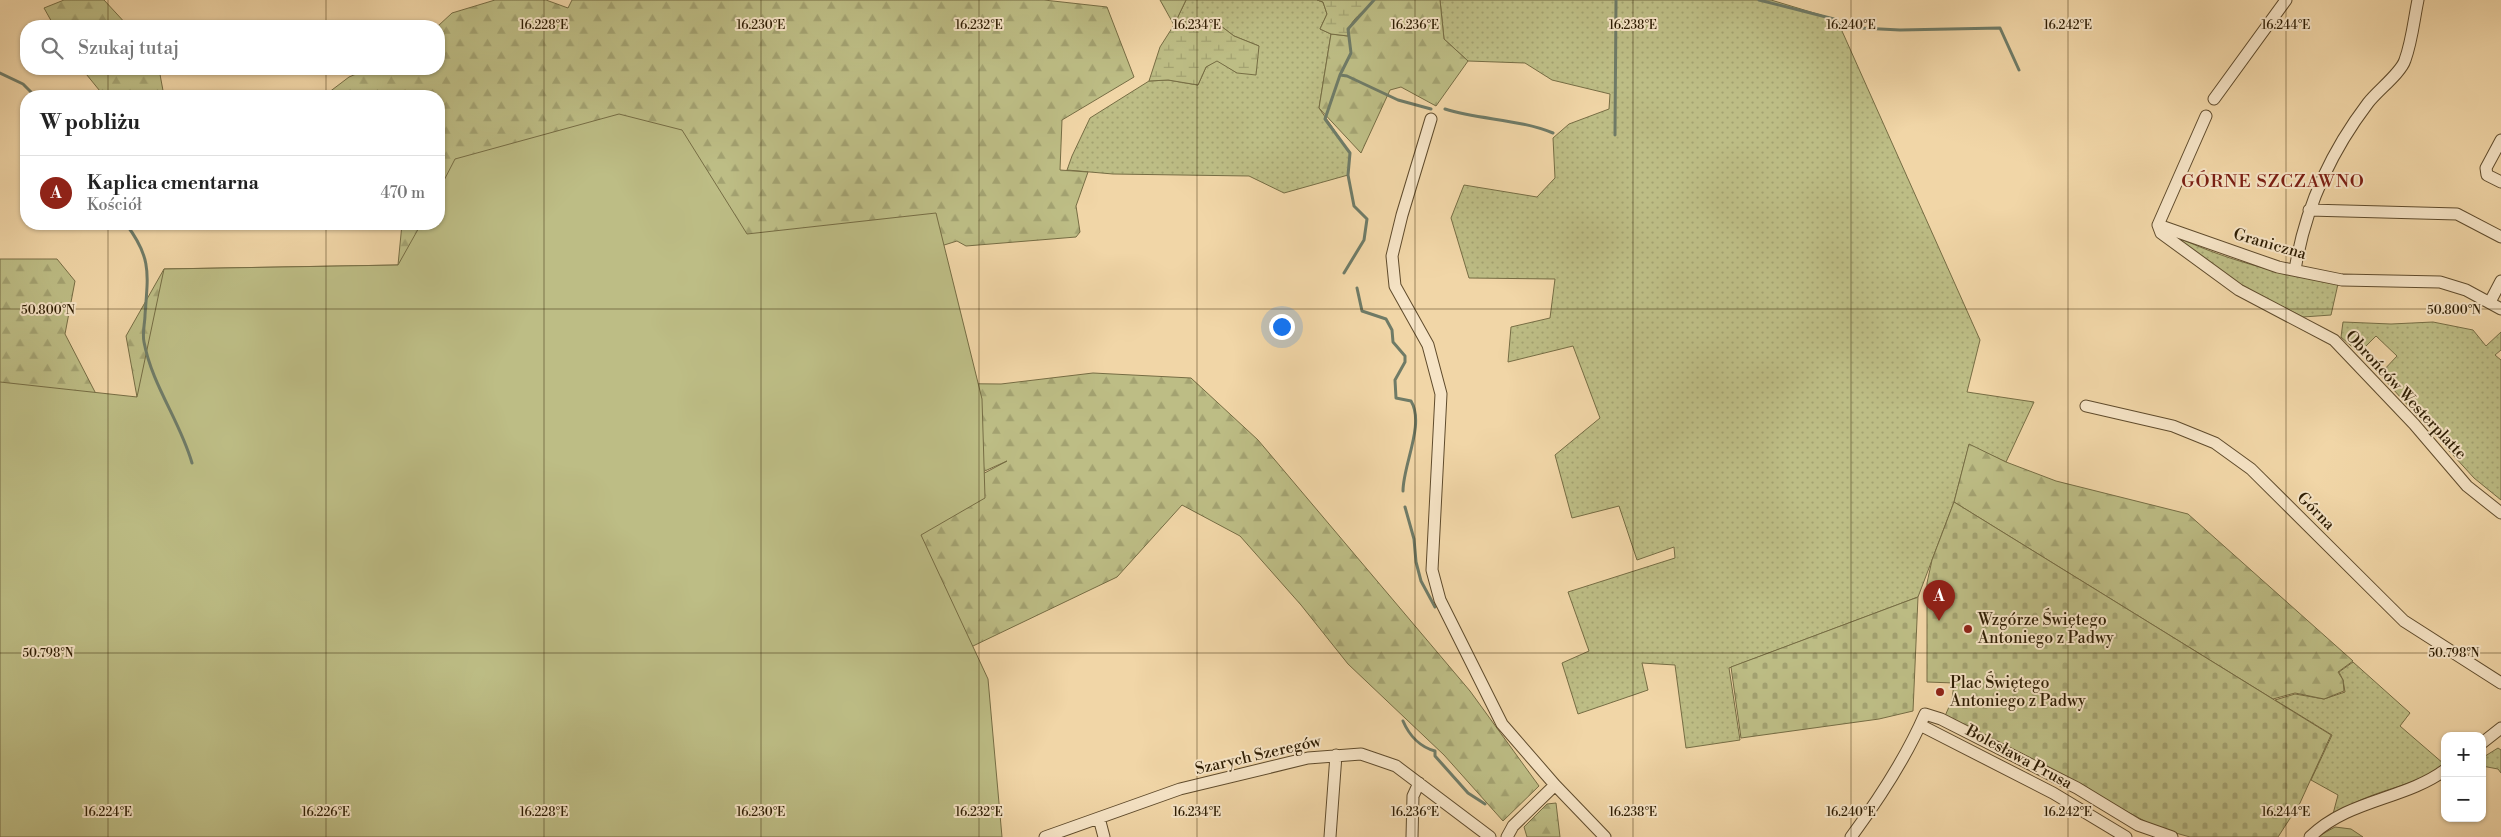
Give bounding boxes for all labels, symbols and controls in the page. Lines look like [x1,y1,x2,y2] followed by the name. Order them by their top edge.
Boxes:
[520,18,568,33] text: 16.228°E
[737,18,785,33] text: 16.230°E
[955,18,1003,33] text: 16.232°E
[1173,18,1221,33] text: 16.234°E
[1391,18,1439,33] text: 16.236°E
[1609,18,1657,33] text: 16.238°E
[1826,18,1876,33] text: 16.240°E
[2044,18,2092,33] text: 16.242°E
[2262,18,2310,33] text: 16.244°E
[20,20,445,75] search box
[38,34,66,62] icon: search
[78,36,179,60] text: Szukaj tutaj
[40,110,140,136] text: W pobliżu
[2181,170,2365,193] district label: GÓRNE SZCZAWNO
[87,171,259,195] text: Kaplica cmentarna
[50,183,62,203] text: A
[381,183,425,203] text: 470 m
[87,195,142,215] text: Kościół
[2231,224,2310,264] street label: Graniczna
[21,303,75,318] text: 50.800°N
[2427,303,2481,318] text: 50.800°N
[1269,314,1295,340] your location
[2341,326,2471,464] street label: Obrońców Westerplatte
[2293,488,2340,535] street label: Górna
[1923,580,1955,621] pin: A
[1977,608,2114,648] place label: Wzgórze Świętego Antoniego z Padwy
[1962,623,1974,635] marker: Wzgórze Świętego Antoniego z Padwy
[22,646,74,661] text: 50.798°N
[2428,646,2480,661] text: 50.798°N
[1949,671,2086,711] place label: Plac Świętego Antoniego z Padwy
[1934,686,1946,698] marker: Plac Świętego Antoniego z Padwy
[1961,720,2077,794] street label: Bolesława Prusa
[1193,731,1324,779] street label: Szarych Szeregów
[2441,732,2486,822] map controls
[2441,732,2486,777] button: +
[2441,777,2486,822] button: −
[84,805,132,820] text: 16.224°E
[302,805,350,820] text: 16.226°E
[520,805,568,820] text: 16.228°E
[737,805,785,820] text: 16.230°E
[955,805,1003,820] text: 16.232°E
[1173,805,1221,820] text: 16.234°E
[1391,805,1439,820] text: 16.236°E
[1609,805,1657,820] text: 16.238°E
[1826,805,1876,820] text: 16.240°E
[2044,805,2092,820] text: 16.242°E
[2262,805,2310,820] text: 16.244°E

